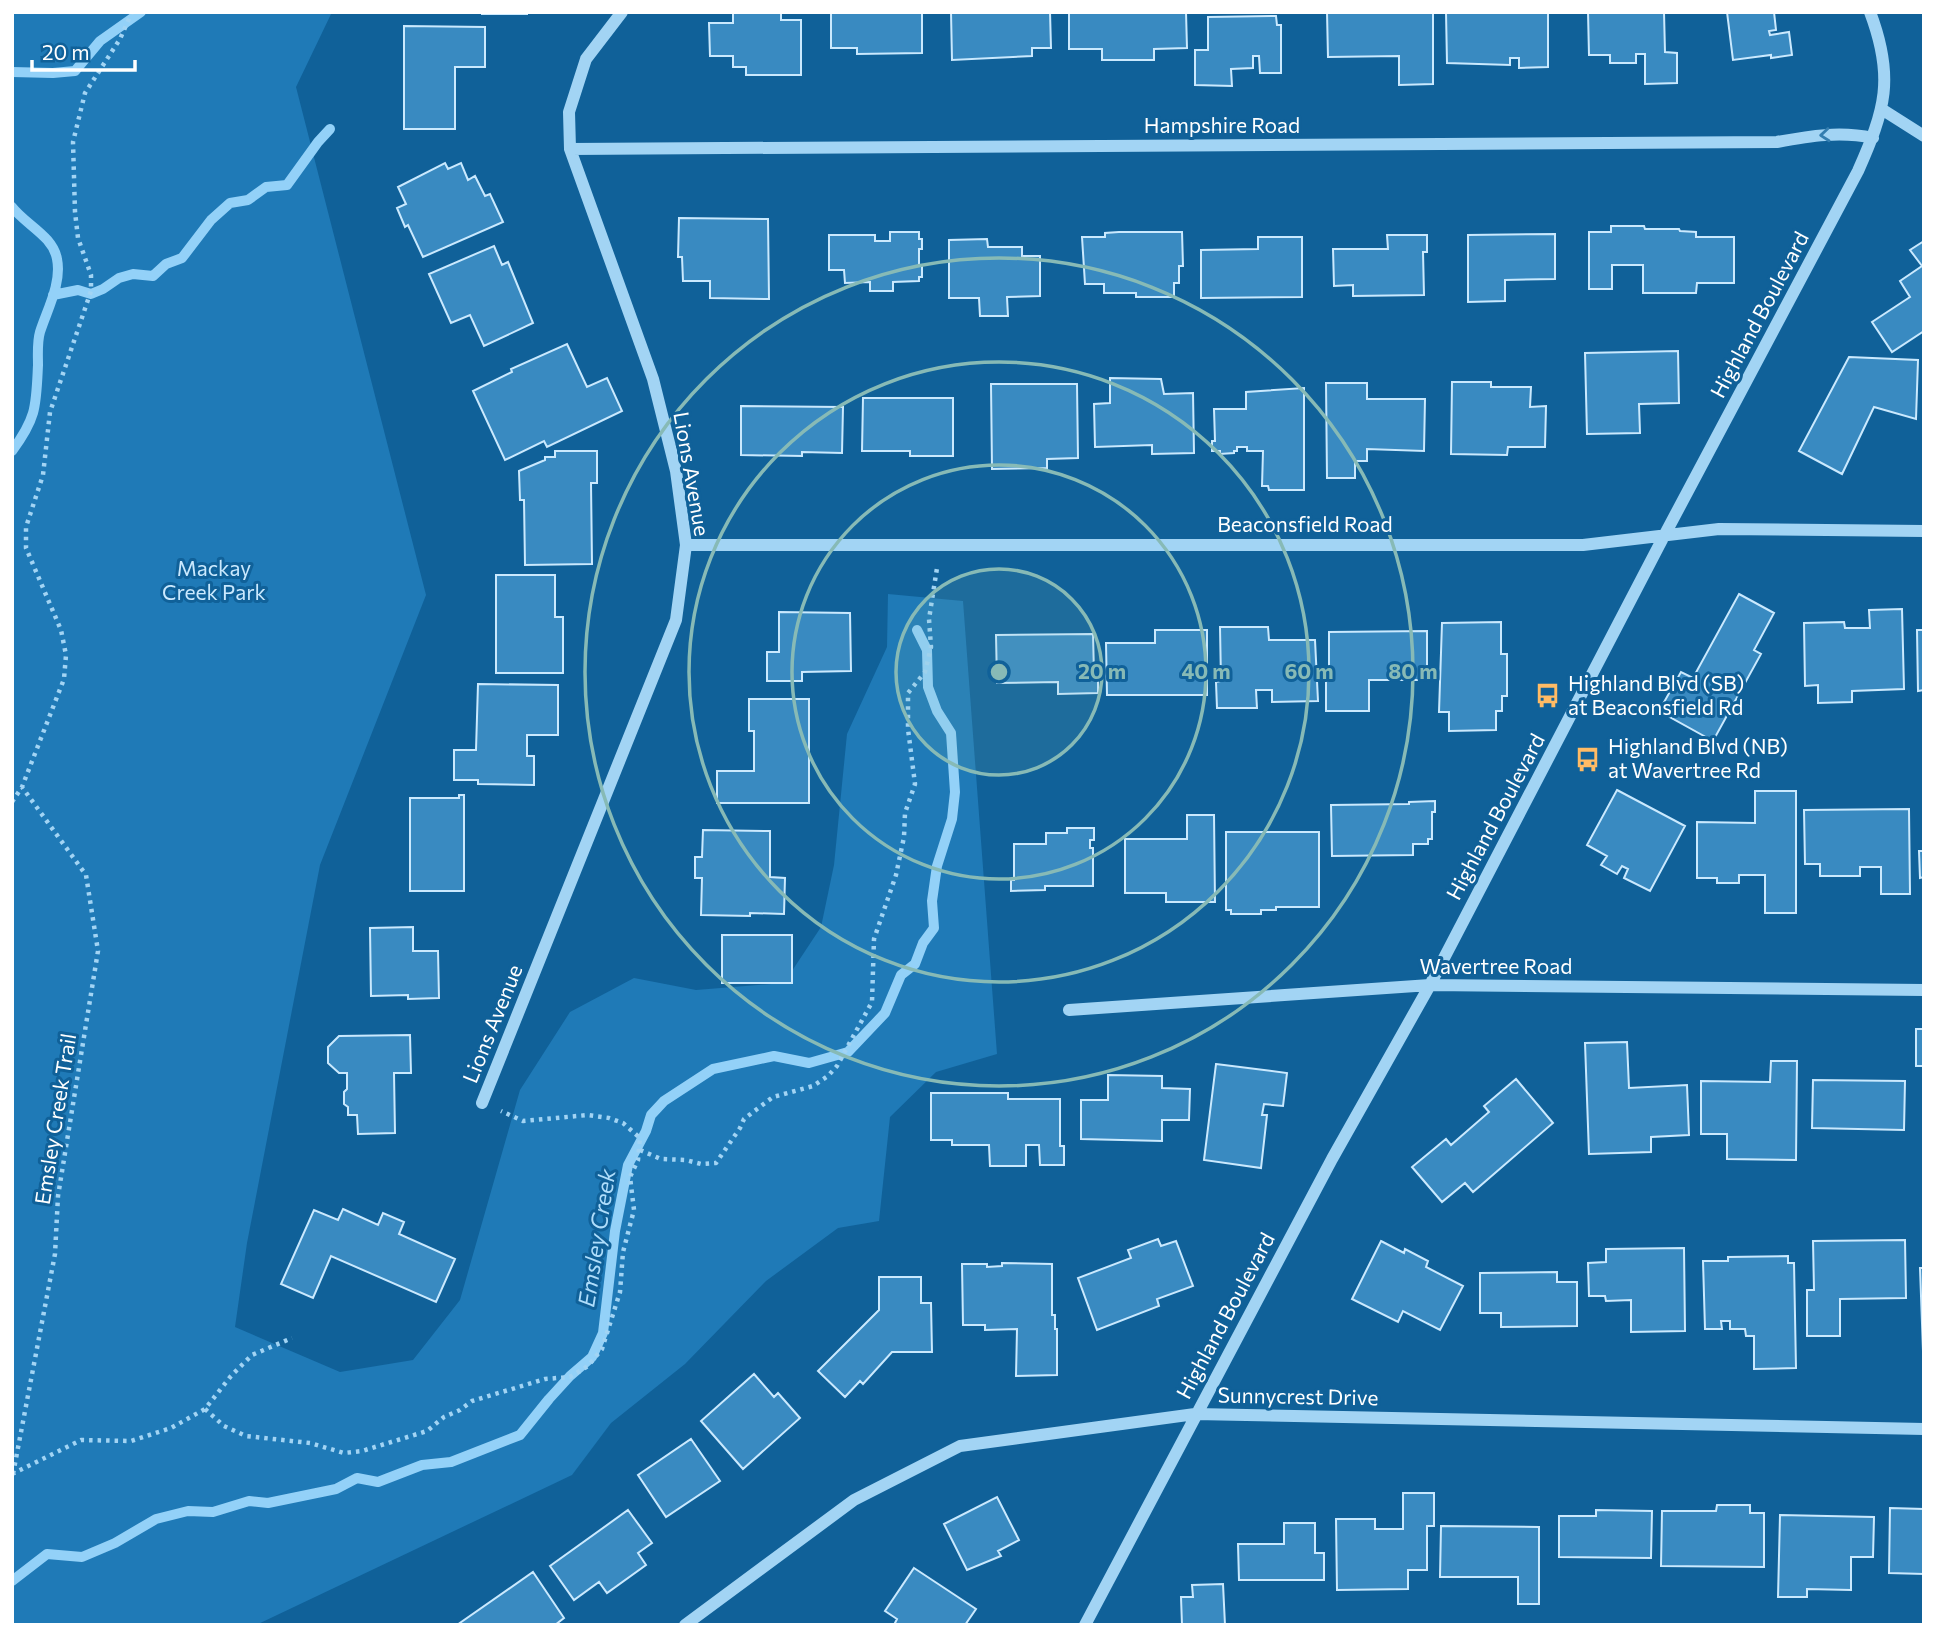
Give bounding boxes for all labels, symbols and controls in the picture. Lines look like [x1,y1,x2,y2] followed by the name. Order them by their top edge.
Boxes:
[32,28,135,72] scale bar
[42,39,90,64] text: 20 m
[1144,112,1300,137] street label: Hampshire Road
[1819,127,1830,142] one-way arrow
[1704,227,1813,402] street label: Highland Boulevard
[669,410,716,538] street label: Lions Avenue
[1217,511,1393,536] street label: Beaconsfield Road
[162,555,266,604] park label: Mackay Creek Park
[1078,658,1126,683] text: 20 m
[1181,658,1231,683] text: 40 m
[1284,658,1334,683] text: 60 m
[1388,658,1438,683] text: 80 m
[987,660,1011,684] centre of rings
[1568,670,1744,719] place label: Highland Blvd (SB) at Beaconsfield Rd
[1534,682,1562,710] bus stop icon: Highland Blvd (SB) at Beaconsfield Rd
[1440,729,1549,904] street label: Highland Boulevard
[1608,733,1788,782] place label: Highland Blvd (NB) at Wavertree Rd
[1574,745,1602,773] bus stop icon: Highland Blvd (NB) at Wavertree Rd
[1420,953,1572,978] street label: Wavertree Road
[456,961,527,1086] street label: Lions Avenue
[29,1031,80,1206] street label: Emsley Creek Trail
[571,1166,621,1309] water label: Emsley Creek
[1170,1228,1279,1403] street label: Highland Boulevard
[1217,1382,1379,1409] street label: Sunnycrest Drive

